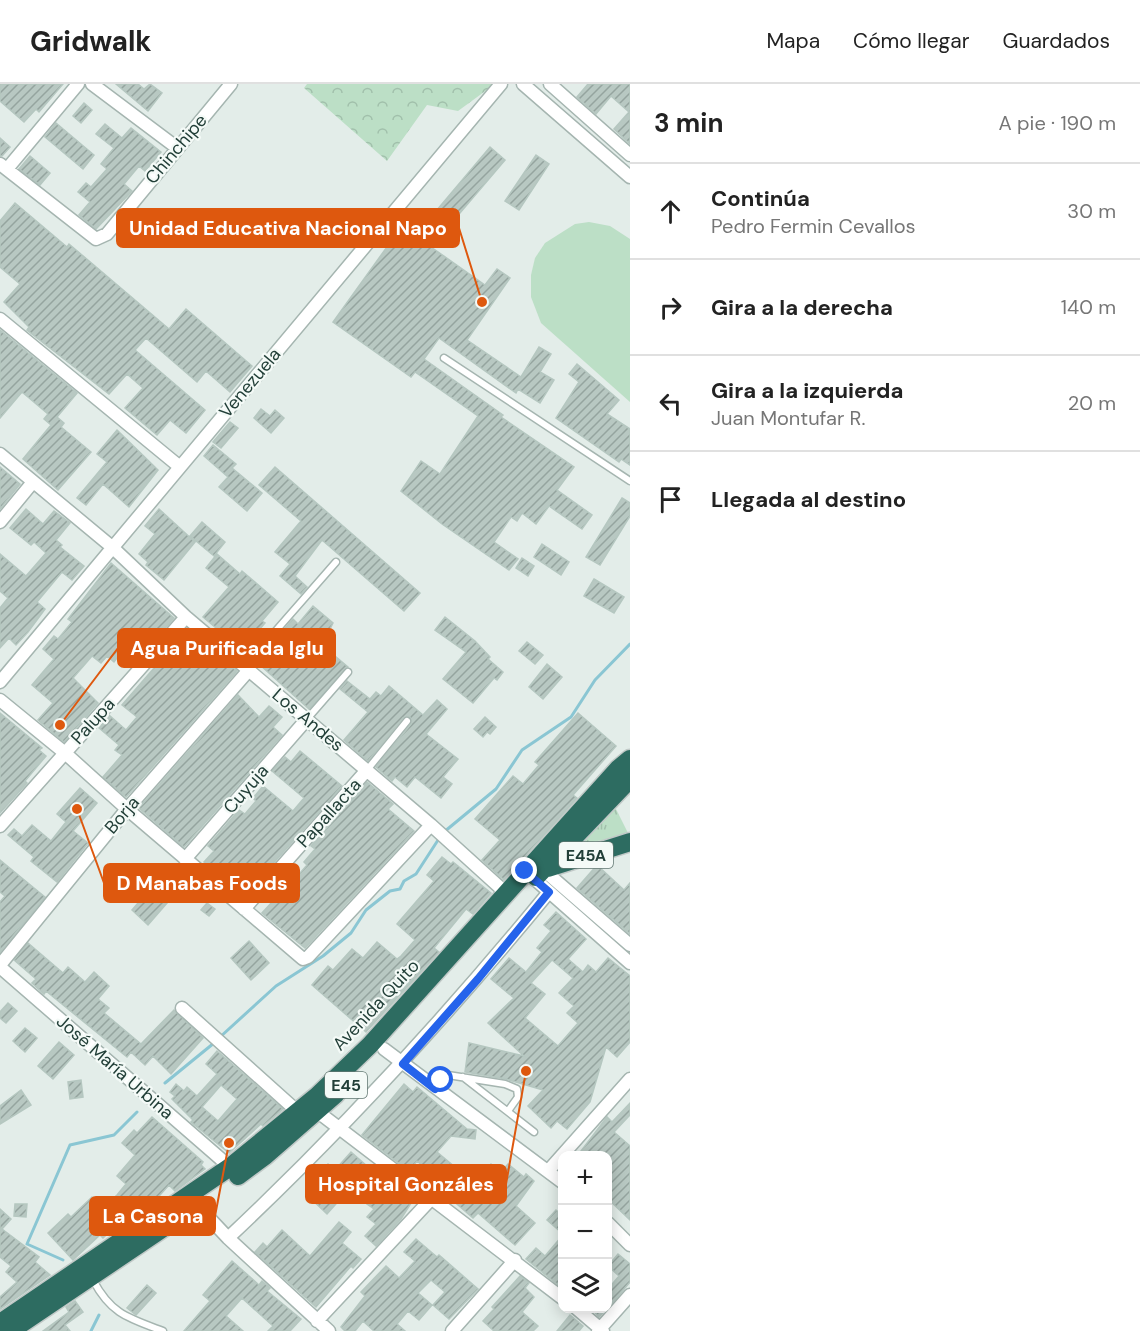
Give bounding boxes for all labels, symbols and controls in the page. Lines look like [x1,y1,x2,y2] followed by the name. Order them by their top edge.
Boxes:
[30,23,152,60] text: Gridwalk
[766,27,820,55] text: Mapa
[853,27,970,55] text: Cómo llegar
[1003,27,1110,55] text: Guardados
[654,106,723,140] text: 3 min
[140,109,212,189] street label: Chinchipe
[999,110,1116,136] text: A pie · 190 m
[711,184,810,213] text: Continúa
[654,195,687,228] icon: ahead
[1067,198,1116,224] text: 30 m
[117,209,459,247] callout: Unidad Educativa Nacional Napo
[711,213,916,239] text: Pedro Fermin Cevallos
[129,215,447,241] text: Unidad Educativa Nacional Napo
[654,291,687,324] icon: right
[711,293,893,322] text: Gira a la derecha
[1061,294,1116,320] text: 140 m
[214,343,286,423] street label: Venezuela
[711,376,903,405] text: Gira a la izquierda
[654,387,687,420] icon: left
[1068,390,1116,416] text: 20 m
[711,405,865,431] text: Juan Montufar R.
[654,483,687,516] icon: arrive
[711,485,906,514] text: Llegada al destino
[118,629,335,667] callout: Agua Purificada Iglu
[130,635,324,661] text: Agua Purificada Iglu
[267,683,349,757] street label: Los Andes
[66,692,120,750] street label: Palupa
[218,759,274,819] street label: Cuyuja
[291,773,367,853] street label: Papallacta
[99,791,145,839] street label: Borja
[559,842,613,868] road number: E45A
[511,857,537,883] route end
[104,864,299,902] callout: D Manabas Foods
[116,870,288,896] text: D Manabas Foods
[327,954,425,1056] street label: Avenida Quito
[51,1009,179,1125] street label: José María Urbina
[427,1066,453,1092] route start
[325,1072,367,1098] road number: E45
[558,1151,612,1313] map controls
[558,1151,612,1205] button: +
[306,1165,506,1203] callout: Hospital Gonzáles
[318,1171,494,1197] text: Hospital Gonzáles
[90,1197,215,1235] callout: La Casona
[103,1203,203,1229] text: La Casona
[558,1205,612,1259] button: −
[558,1259,612,1313] button: layers

